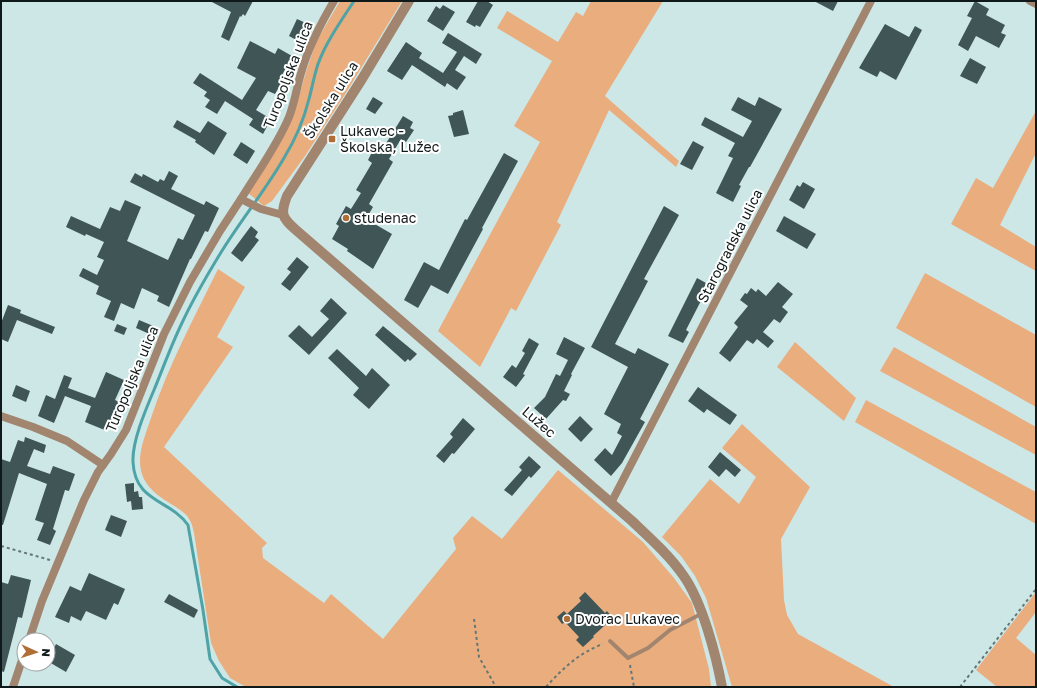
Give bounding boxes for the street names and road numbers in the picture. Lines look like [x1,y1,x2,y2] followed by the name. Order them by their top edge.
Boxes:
[259,19,316,131] street label: Turopoljska ulica
[300,58,361,142] street label: Školska ulica
[694,186,766,305] street label: Starogradska ulica
[102,323,162,434] street label: Turopoljska ulica
[519,402,560,441] street label: Lužec

